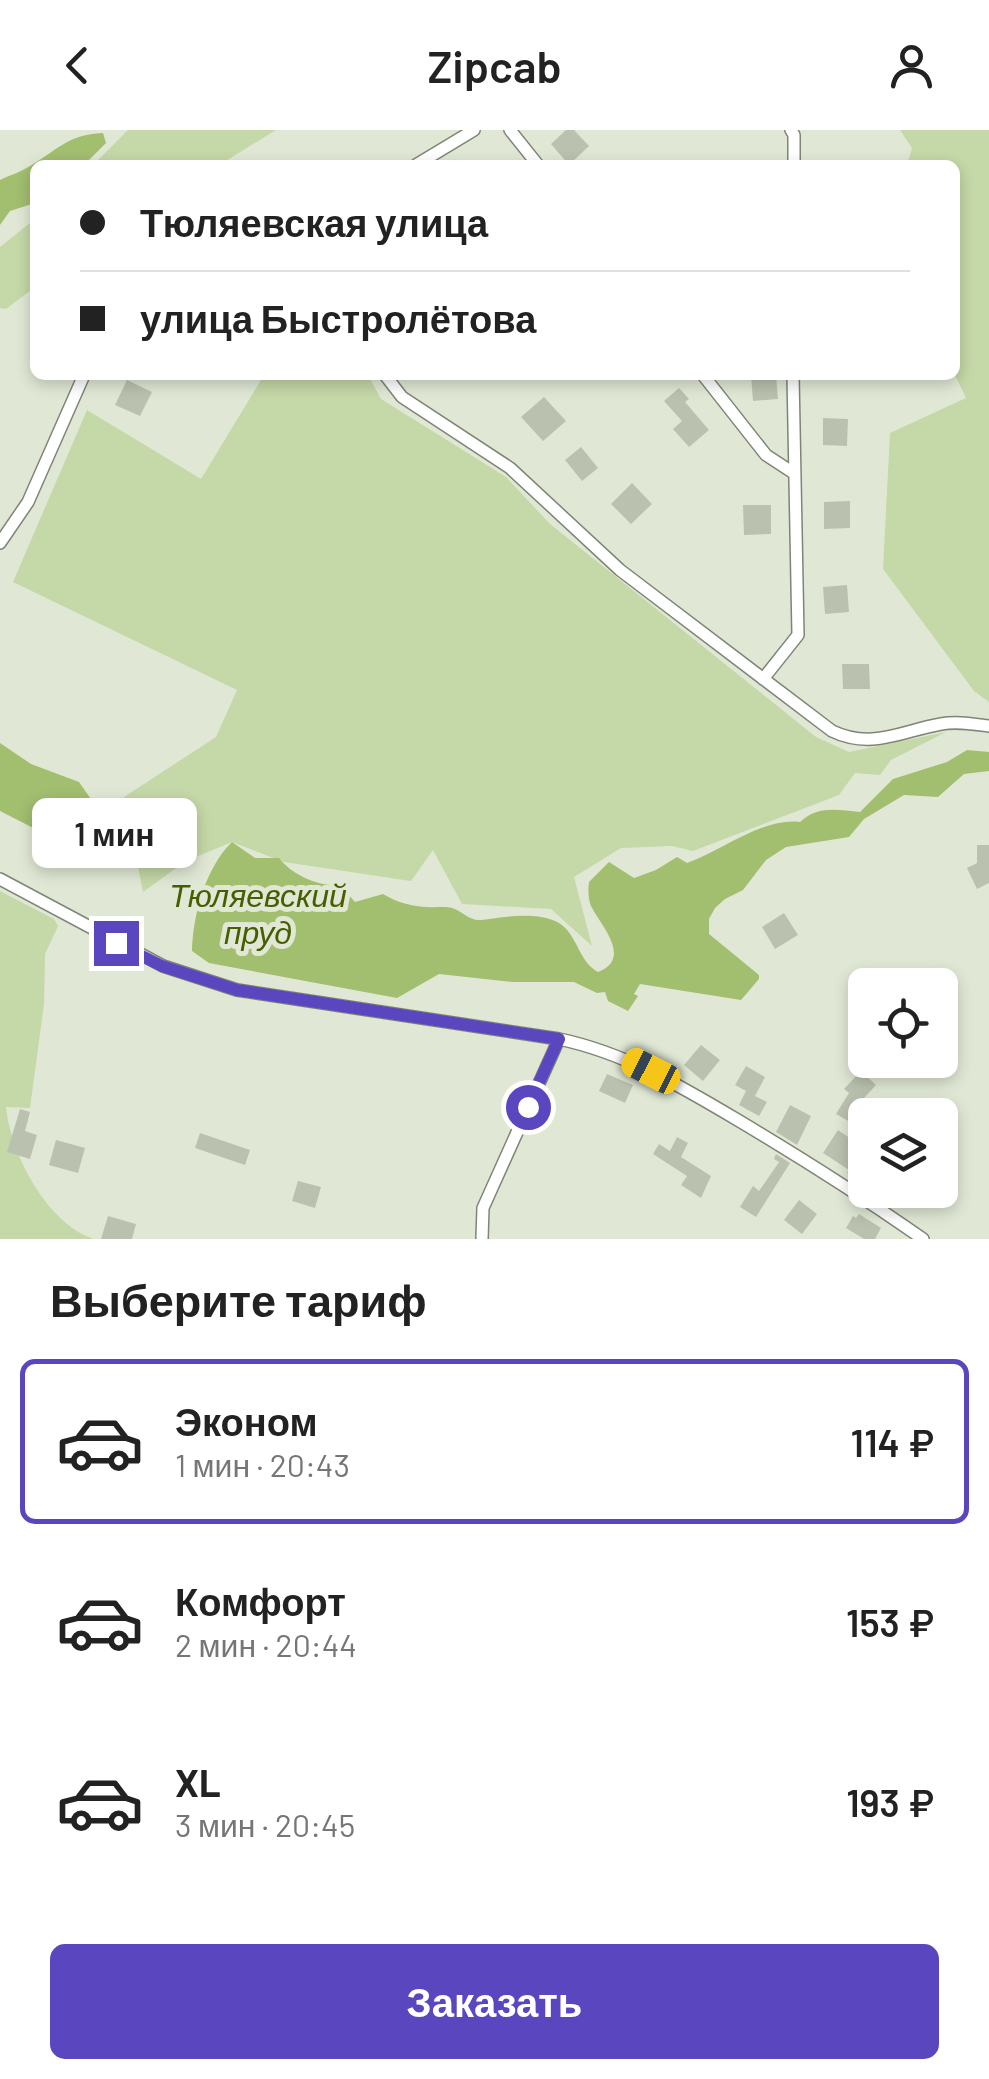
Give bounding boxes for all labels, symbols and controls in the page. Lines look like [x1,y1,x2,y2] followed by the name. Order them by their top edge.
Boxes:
[50,38,105,93] icon: back
[427,38,562,92] text: Zipcab
[884,38,939,93] icon: person
[140,199,488,245] text: Тюляевская улица
[140,295,536,341] text: улица Быстролётова
[34,798,198,868] callout: 1 мин
[74,814,155,852] text: 1 мин
[169,875,347,951] water label: Тюляевский пруд
[94,921,139,966] route end
[848,968,958,1208] map controls
[848,968,958,1078] button: locate
[617,1044,685,1098] car
[506,1085,551,1130] route start
[848,1098,958,1208] button: layers
[50,1272,427,1326] text: Выберите тариф
[55,1397,145,1487] icon: car
[175,1398,318,1444] text: Эконом
[851,1419,934,1465] text: 114 ₽
[175,1445,350,1483] text: 1 мин · 20:43
[55,1577,145,1667] icon: car
[175,1578,346,1624] text: Комфорт
[846,1599,934,1645] text: 153 ₽
[175,1625,357,1663] text: 2 мин · 20:44
[55,1757,145,1847] icon: car
[175,1759,221,1805] text: XL
[846,1779,934,1825] text: 193 ₽
[175,1805,355,1843] text: 3 мин · 20:45
[50,1944,939,2059] button: Заказать

